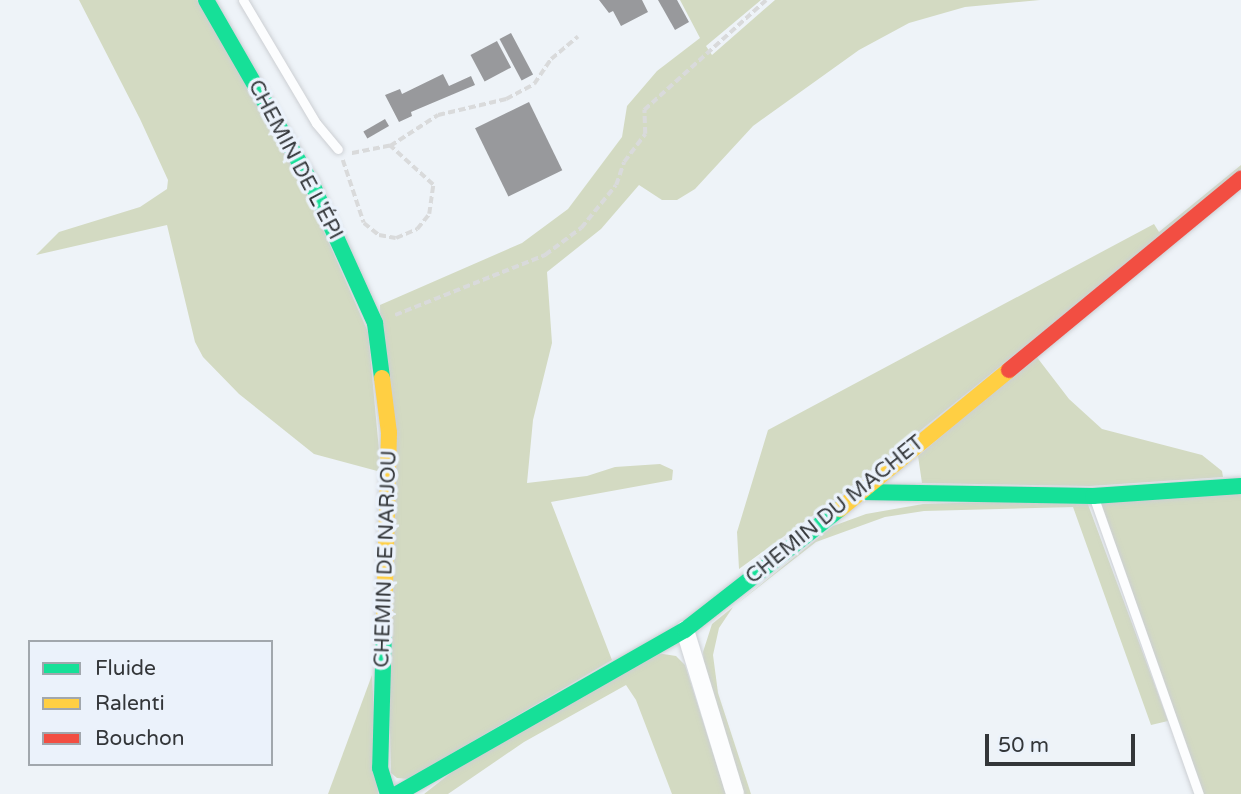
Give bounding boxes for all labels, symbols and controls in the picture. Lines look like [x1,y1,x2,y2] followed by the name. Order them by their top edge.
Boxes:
[242,76,348,244] street label: CHEMIN DE L'ÉPI
[741,430,929,590] street label: CHEMIN DU MACHET
[370,450,402,668] street label: CHEMIN DE NARJOU
[28,640,273,766] legend
[95,656,156,681] text: Fluide
[95,691,165,716] text: Ralenti
[989,720,1140,764] scale bar
[95,726,185,751] text: Bouchon
[998,733,1049,758] text: 50 m

